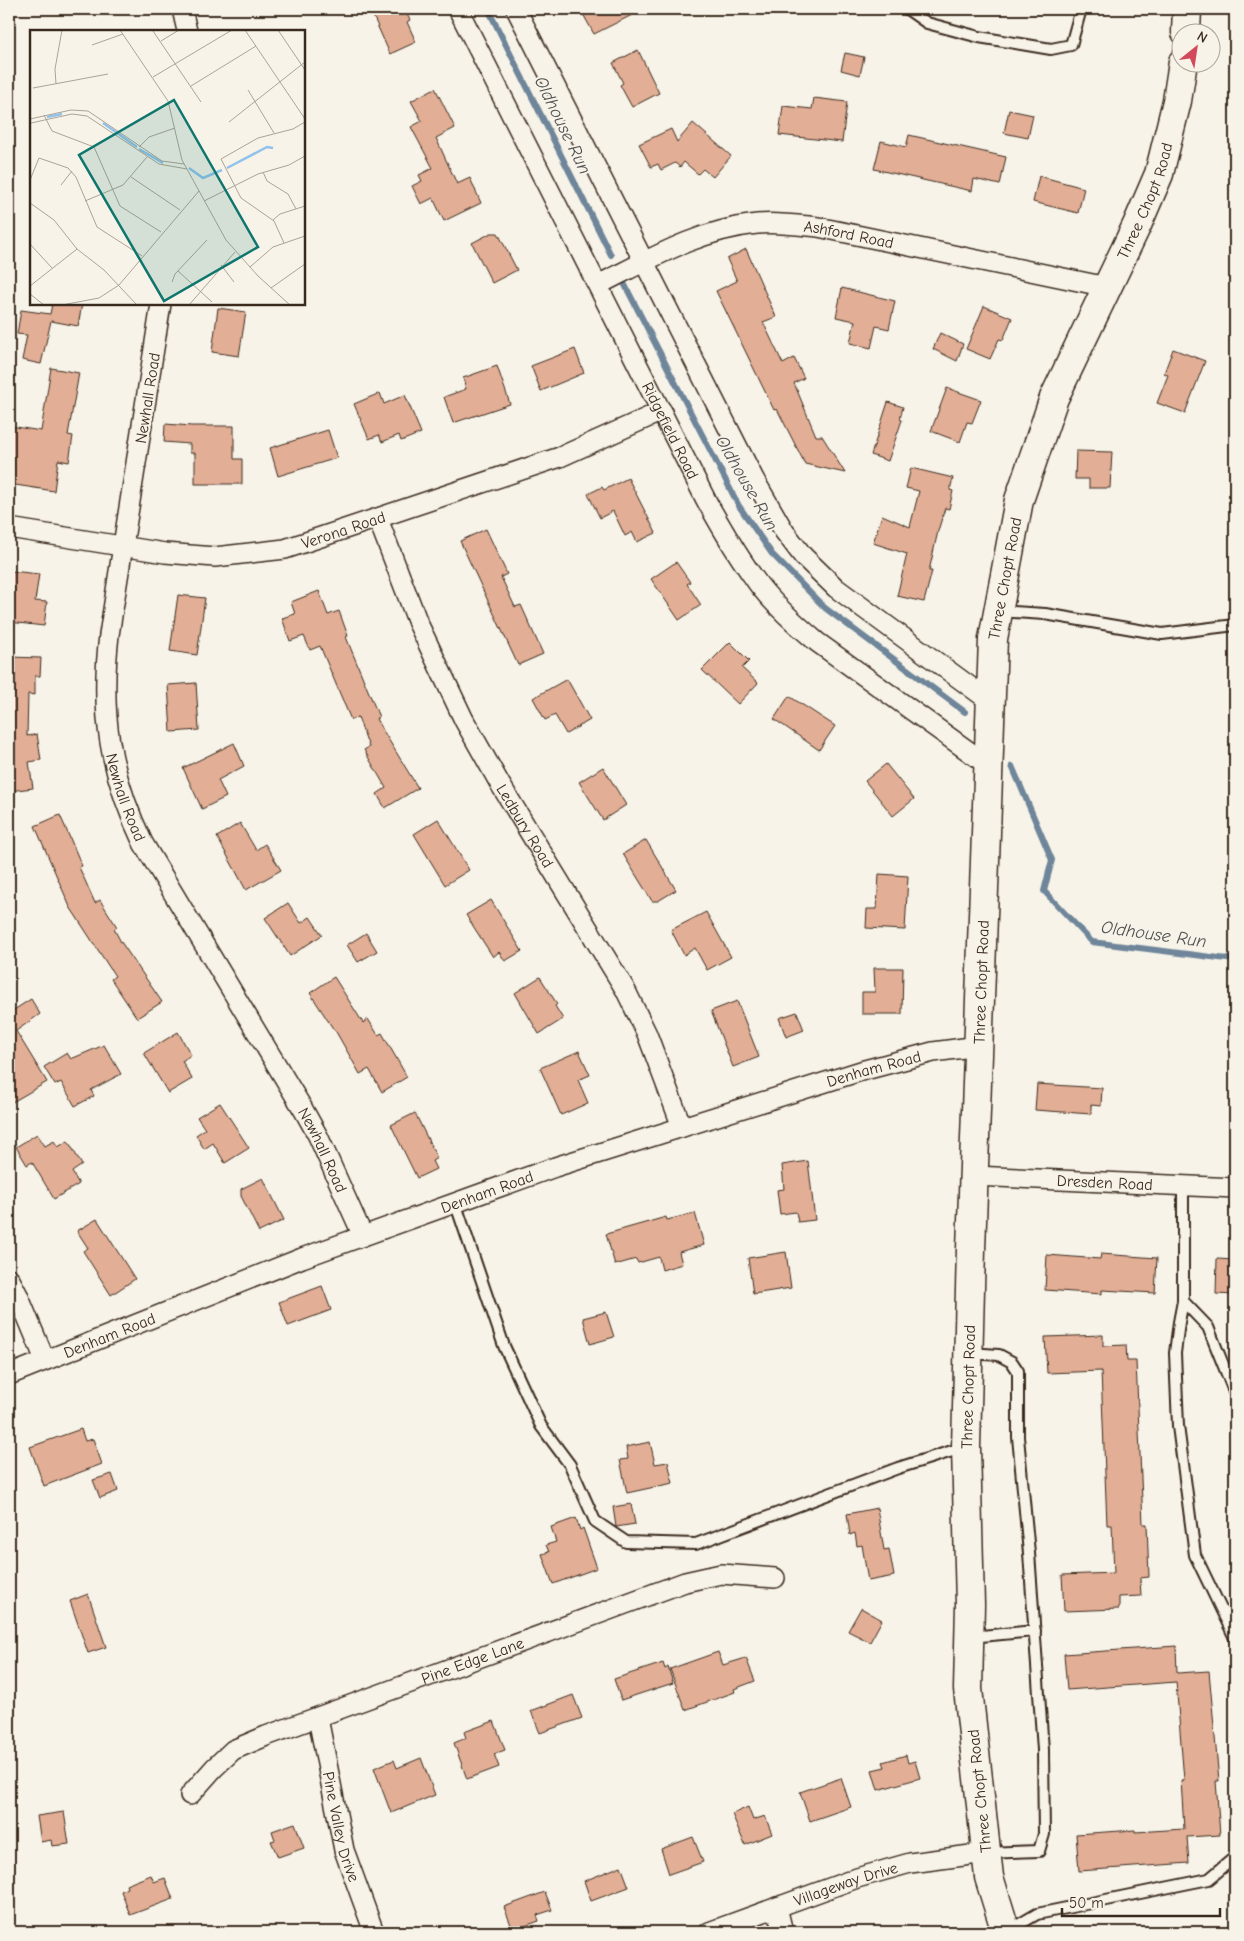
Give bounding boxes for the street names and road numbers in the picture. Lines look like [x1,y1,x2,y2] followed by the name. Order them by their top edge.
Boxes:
[1114,141,1176,262] street label: Three Chopt Road
[803,218,895,252] street label: Ashford Road
[132,351,164,445] street label: Newhall Road
[638,379,702,482] street label: Ridgefield Road
[299,508,388,553] street label: Verona Road
[985,516,1026,641] street label: Three Chopt Road
[102,752,149,844] street label: Newhall Road
[492,781,557,871] street label: Ledbury Road
[970,920,993,1044] street label: Three Chopt Road
[825,1048,923,1091] street label: Denham Road
[294,1105,350,1195] street label: Newhall Road
[439,1168,536,1217] street label: Denham Road
[1056,1172,1153,1194] street label: Dresden Road
[61,1310,158,1362] street label: Denham Road
[958,1325,979,1449] street label: Three Chopt Road
[419,1634,526,1688] street label: Pine Edge Lane
[965,1728,995,1854] street label: Three Chopt Road
[319,1770,363,1884] street label: Pine Valley Drive
[791,1859,900,1910] street label: Villageway Drive

